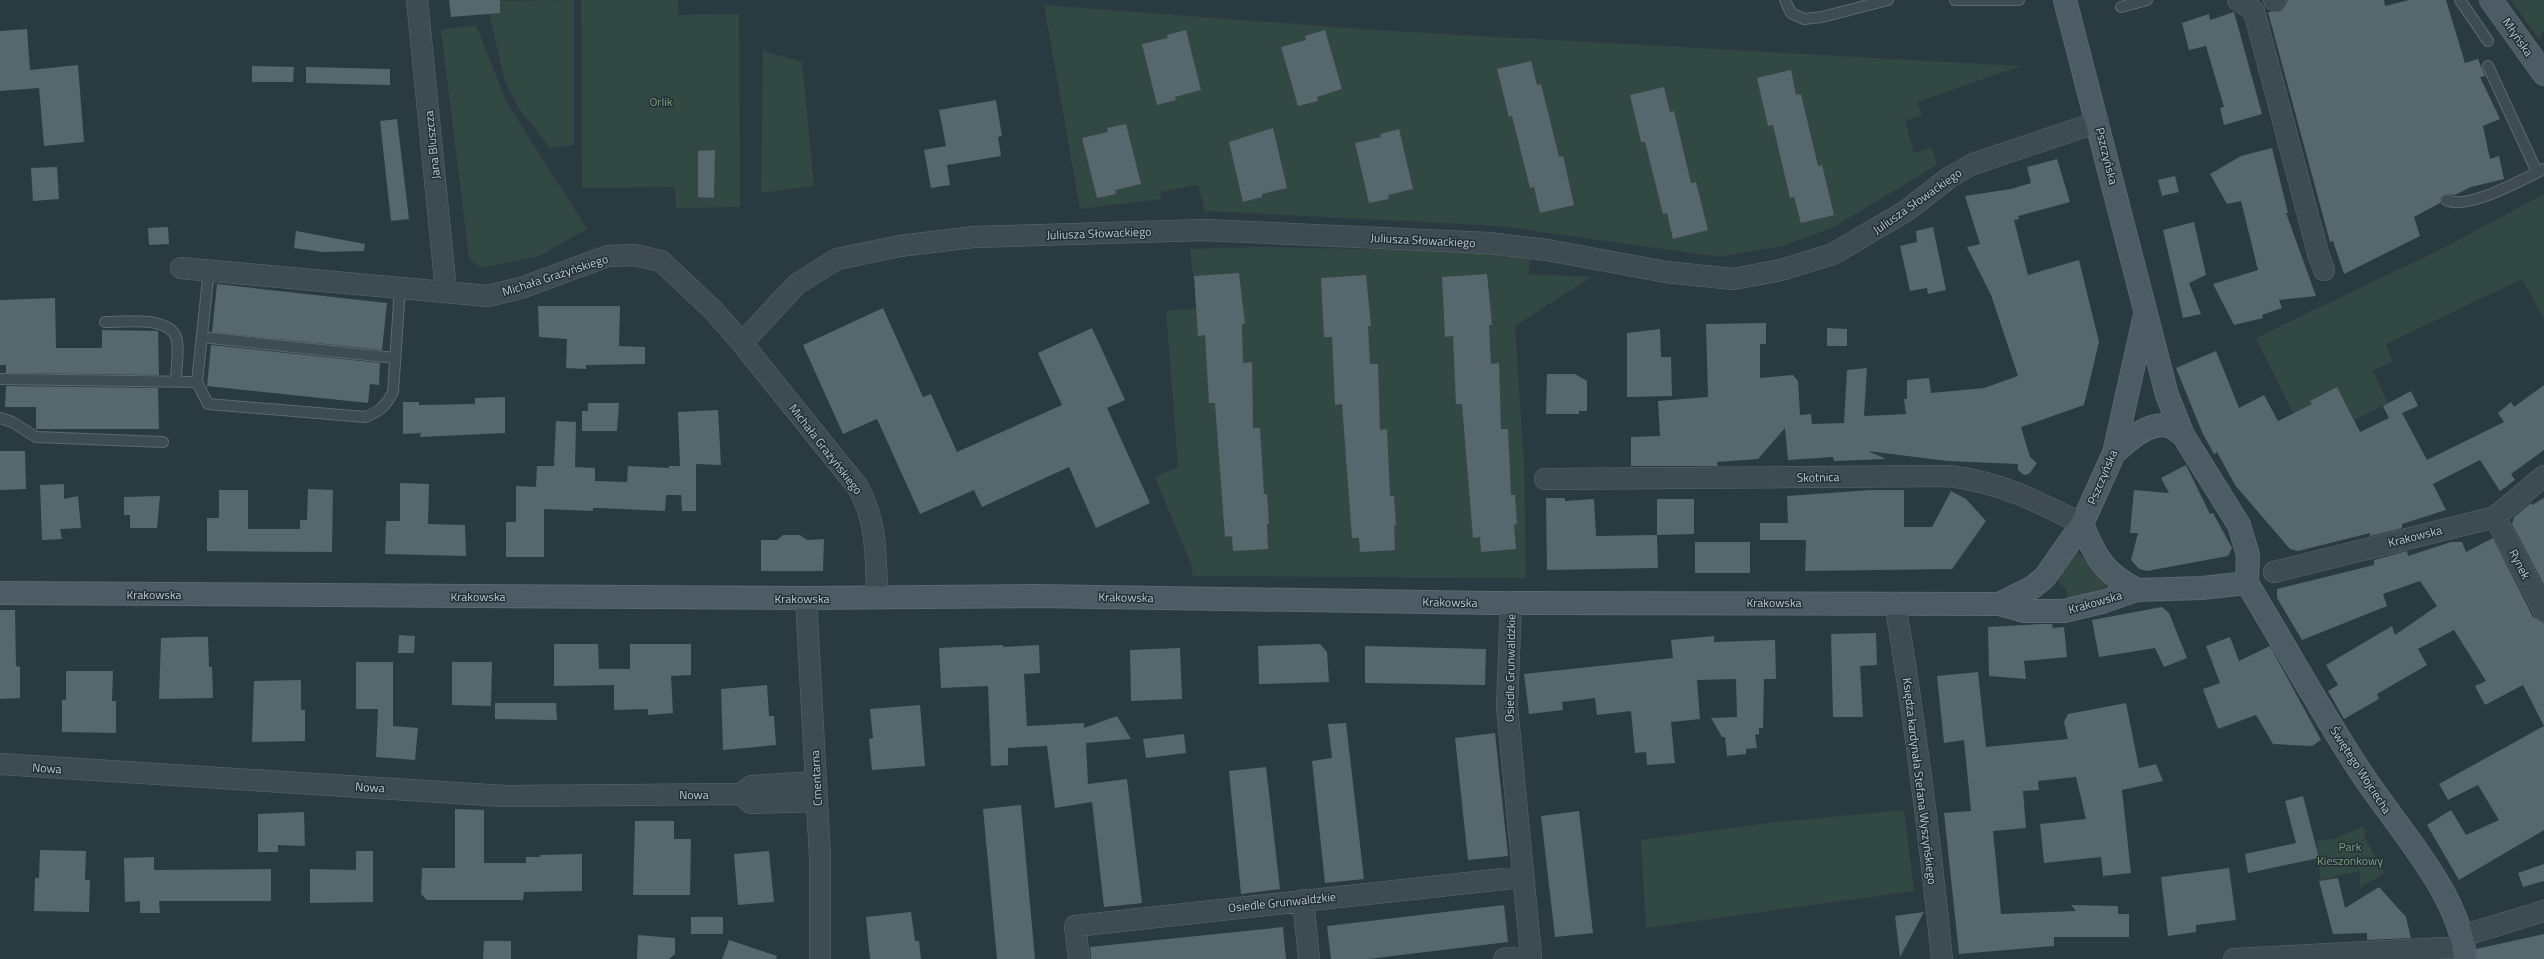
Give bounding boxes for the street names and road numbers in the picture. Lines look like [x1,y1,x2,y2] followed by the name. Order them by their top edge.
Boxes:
[2498,14,2538,60] street label: Młyńska
[419,110,445,180] street label: Jana Bluszcza
[2091,125,2123,187] street label: Pszczyńska
[1869,163,1965,239] street label: Juliusza Słowackiego
[1046,222,1152,244] street label: Juliusza Słowackiego
[1370,228,1476,252] street label: Juliusza Słowackiego
[499,249,611,301] street label: Michała Grażyńskiego
[784,400,868,498] street label: Michała Grażyńskiego
[2082,446,2122,508] street label: Pszczyńska
[1796,467,1840,487] street label: Skotnica
[2386,520,2444,552] street label: Krakowska
[2504,546,2536,583] street label: Rynek
[126,585,182,604] street label: Krakowska
[2066,585,2124,619] street label: Krakowska
[450,587,506,606] street label: Krakowska
[1098,587,1154,607] street label: Krakowska
[774,589,830,608] street label: Krakowska
[1422,592,1478,612] street label: Krakowska
[1746,593,1802,612] street label: Krakowska
[1500,614,1520,722] street label: Osiedle Grunwaldzkie
[1898,677,1942,885] street label: Księdza kardynała Stefana Wyszyńskiego
[2326,723,2396,817] street label: Świętego Wojciecha
[805,750,827,806] street label: Cmentarna
[32,757,62,779] street label: Nowa
[355,777,385,797] street label: Nowa
[679,785,709,804] street label: Nowa
[1227,887,1337,917] street label: Osiedle Grunwaldzkie

